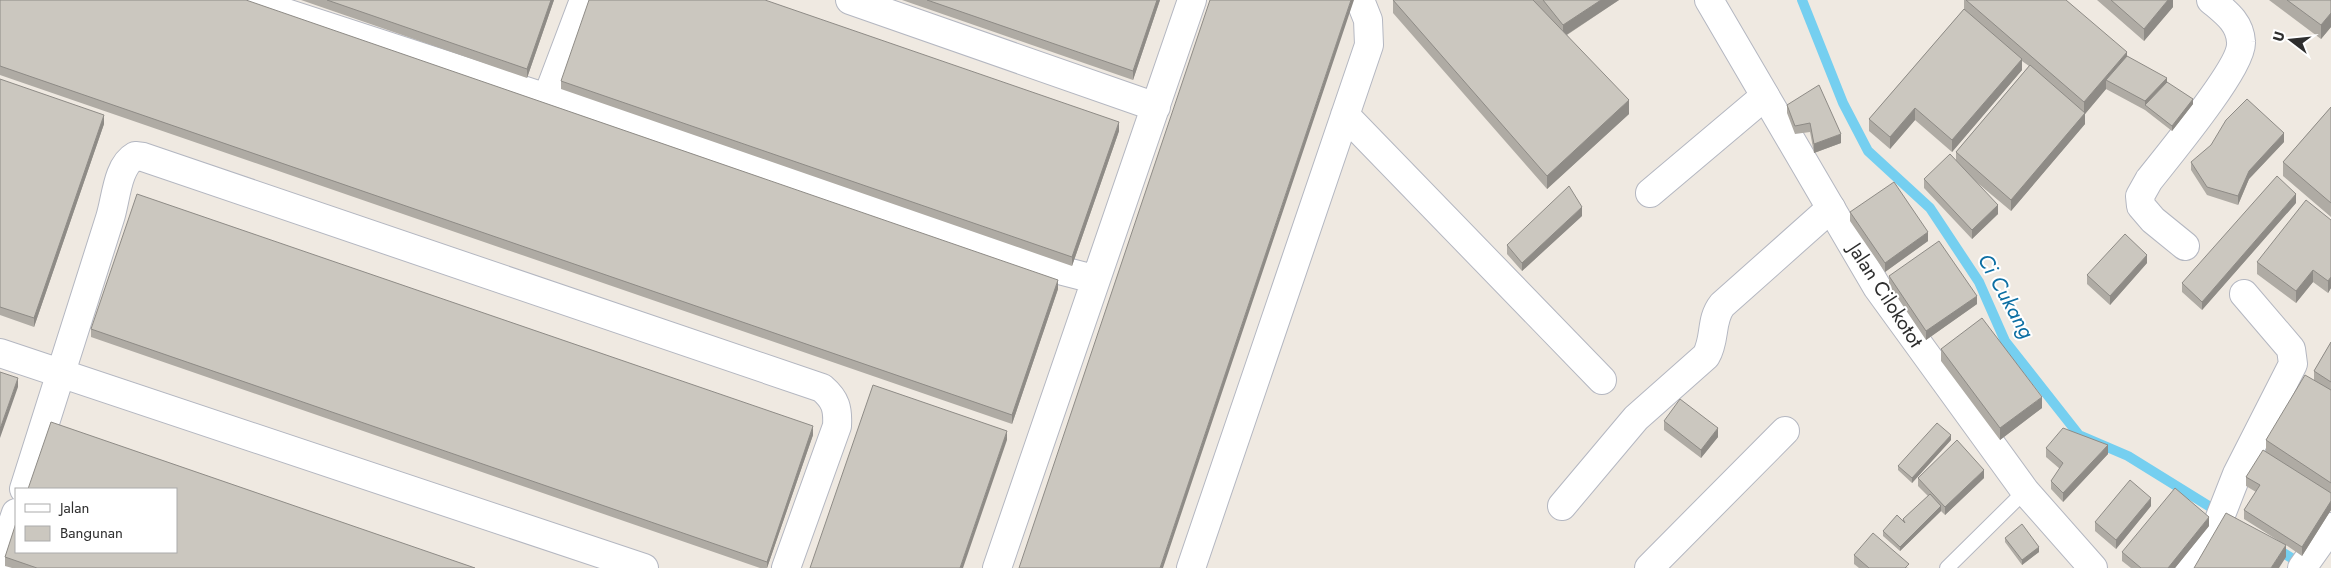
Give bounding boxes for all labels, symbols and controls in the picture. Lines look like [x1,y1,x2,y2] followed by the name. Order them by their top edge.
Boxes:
[2266,15,2316,65] north arrow
[2268,29,2289,44] text: U
[1839,235,1930,353] street label: Jalan Cilokotot
[1970,248,2042,344] water label: Ci Cukang
[15,488,178,553] legend
[58,497,89,519] text: Jalan
[60,522,123,544] text: Bangunan

